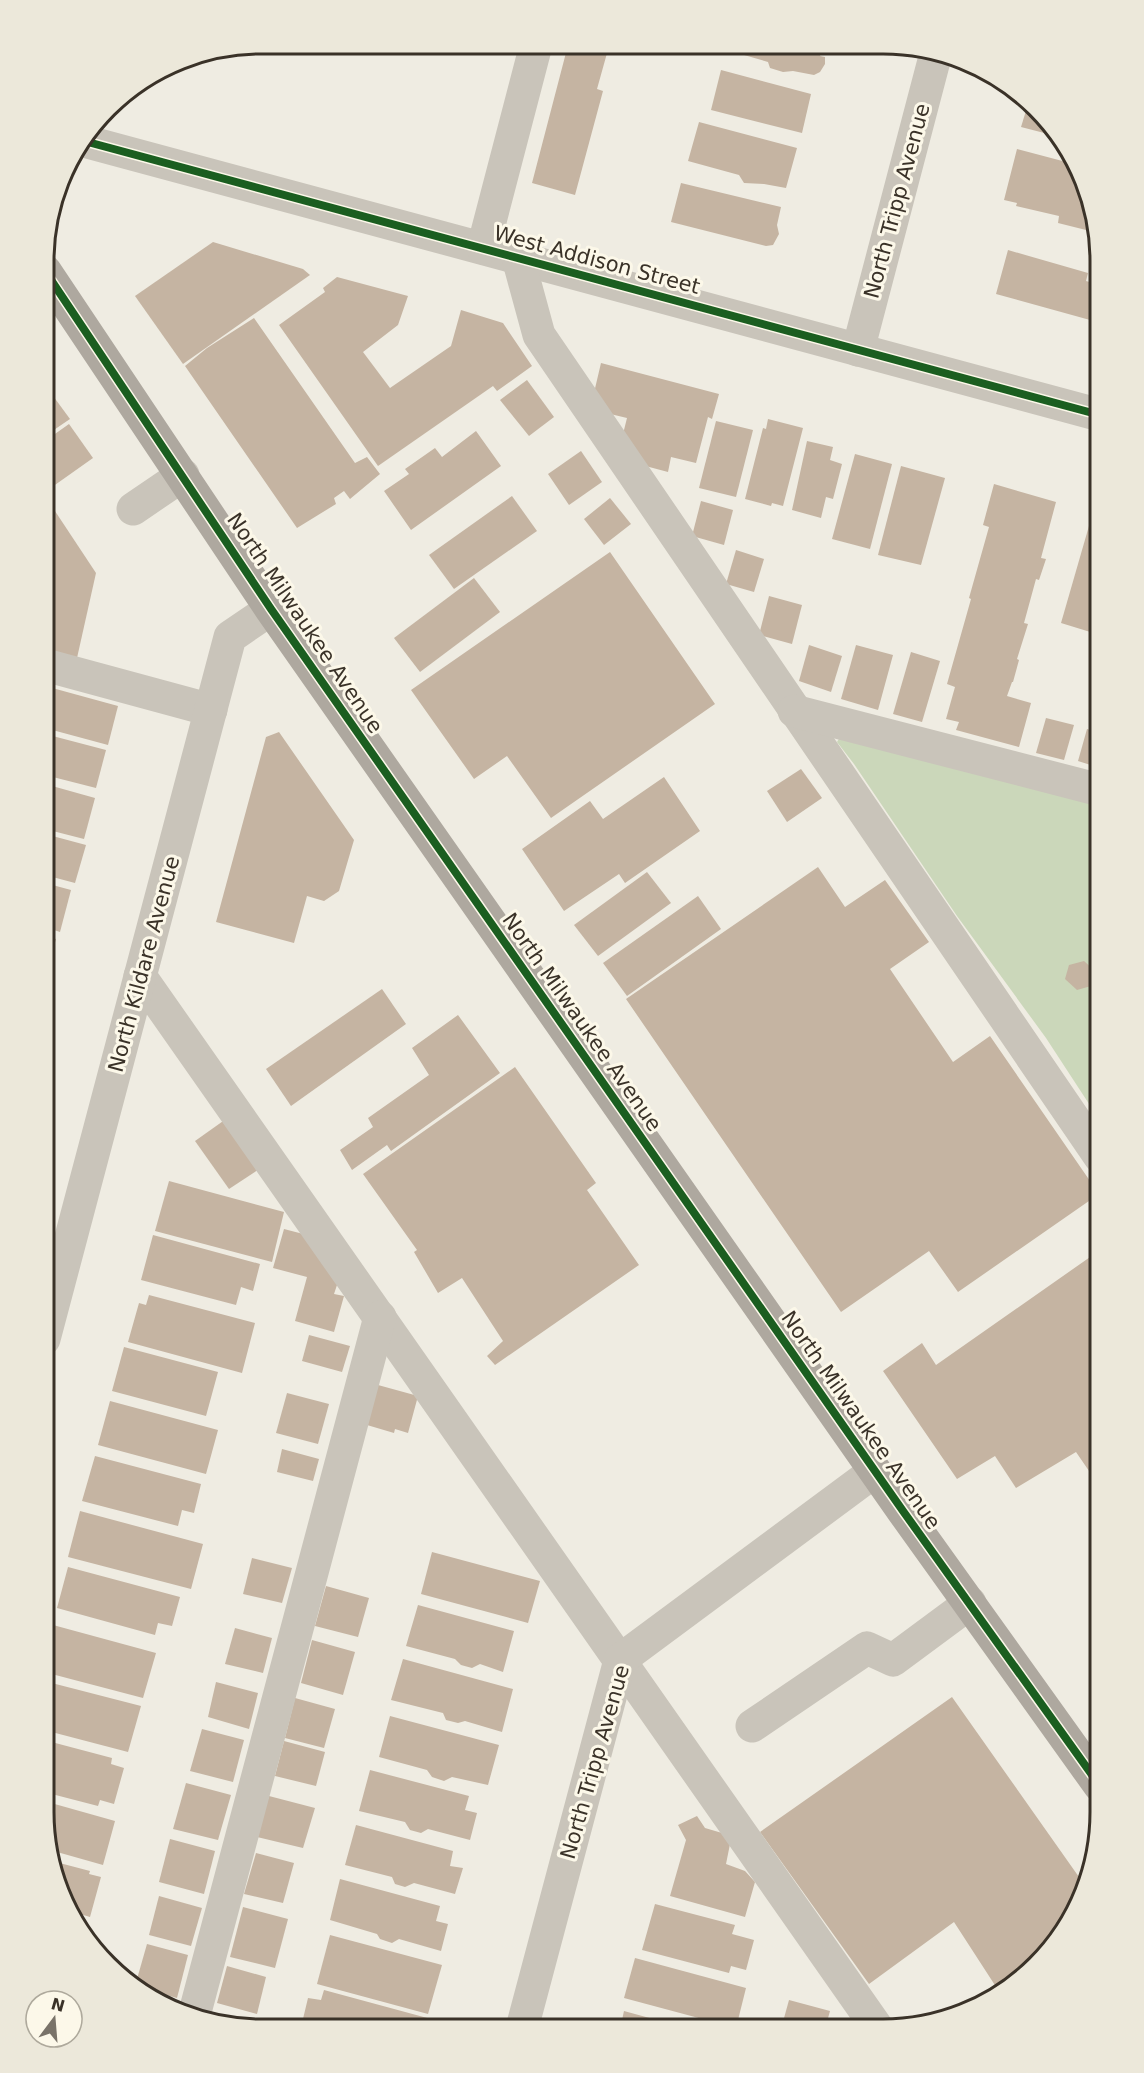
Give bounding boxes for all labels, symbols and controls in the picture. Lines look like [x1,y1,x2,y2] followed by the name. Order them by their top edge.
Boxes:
[859,101,935,301] street label: North Tripp Avenue
[491,221,703,299] street label: West Addison Street
[222,508,388,738] street label: North Milwaukee Avenue
[104,853,184,1075] street label: North Kildare Avenue
[497,908,667,1136] street label: North Milwaukee Avenue
[776,1306,946,1534] street label: North Milwaukee Avenue
[556,1662,634,1862] street label: North Tripp Avenue
[24,1989,84,2049] north arrow
[49,1994,67,2016] text: N

